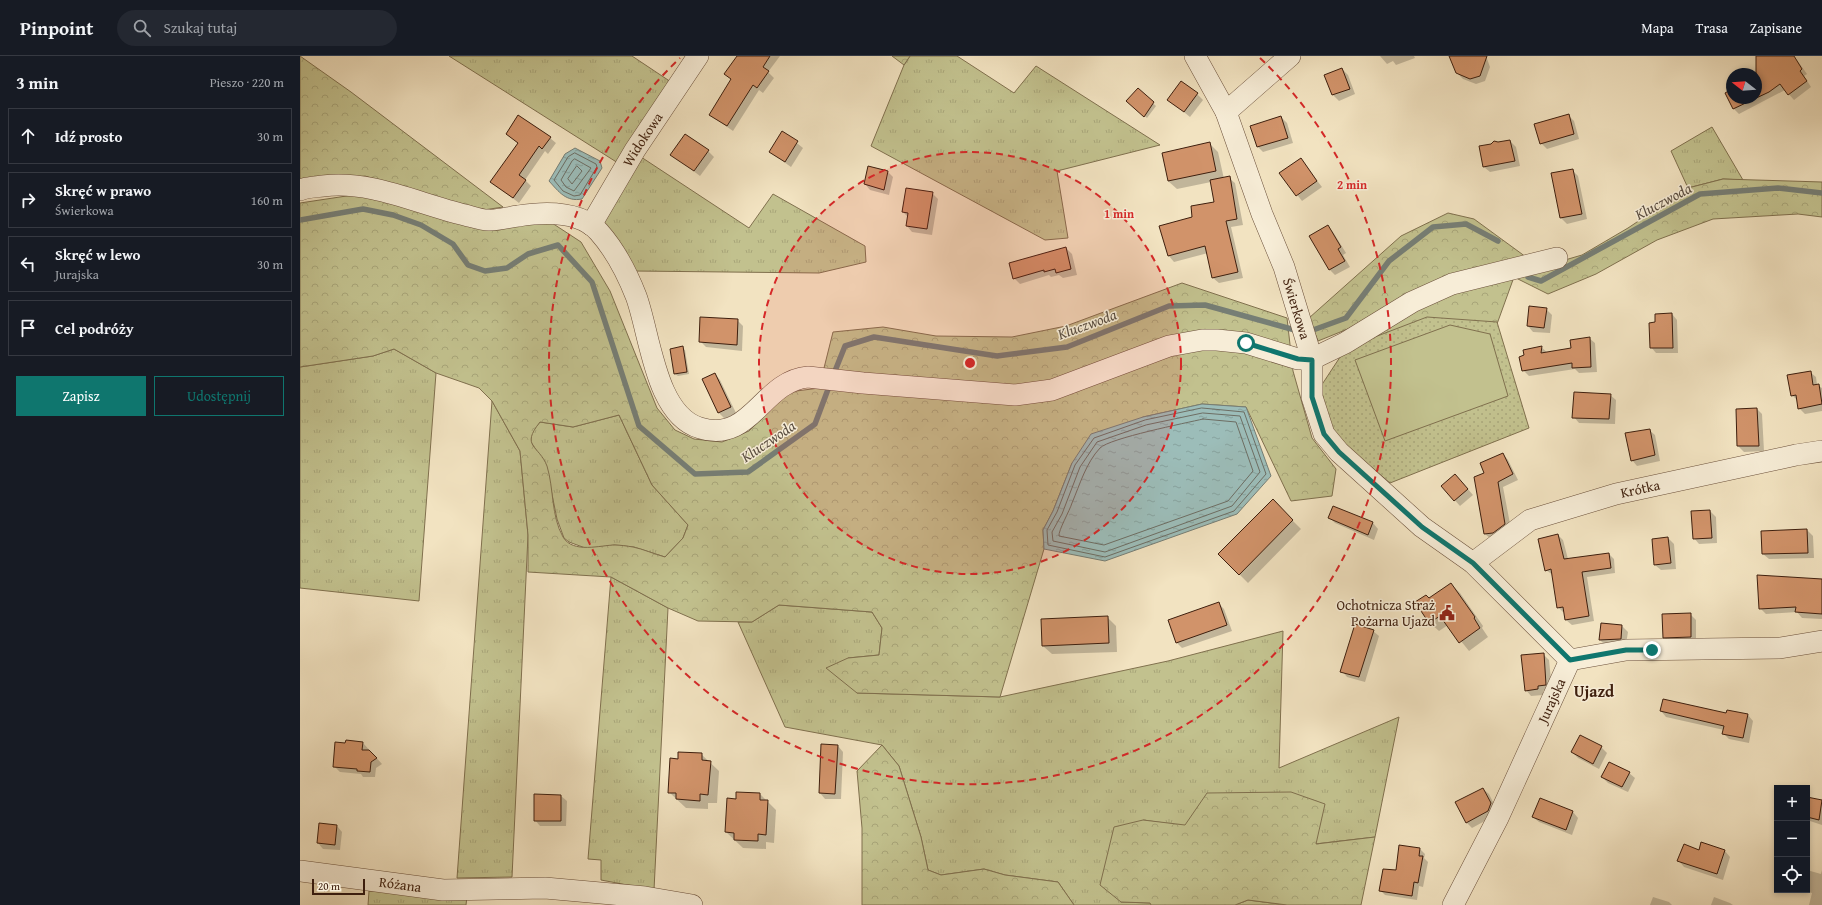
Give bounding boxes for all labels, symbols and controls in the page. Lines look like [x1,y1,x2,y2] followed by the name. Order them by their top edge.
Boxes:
[117,10,397,46] search box
[20,14,93,42] text: Pinpoint
[131,17,153,39] icon: search
[163,17,237,38] text: Szukaj tutaj
[1641,18,1674,38] text: Mapa
[1696,18,1728,38] text: Trasa
[1750,18,1802,38] text: Zapisane
[1726,68,1762,104] north arrow
[16,70,58,95] text: 3 min
[210,73,284,92] text: Pieszo · 220 m
[618,108,668,170] street label: Widokowa
[17,125,39,147] icon: ahead
[55,126,122,147] text: Idź prosto
[257,127,283,146] text: 30 m
[1337,176,1367,193] text: 2 min
[1630,177,1695,225] water label: Kluczwoda
[55,180,151,201] text: Skręć w prawo
[17,189,39,211] icon: right
[251,191,283,210] text: 160 m
[55,201,114,220] text: Świerkowa
[1104,205,1134,222] text: 1 min
[55,244,141,265] text: Skręć w lewo
[17,253,39,275] icon: left
[257,255,283,274] text: 30 m
[55,265,99,284] text: Jurajska
[1278,275,1316,342] street label: Świerkowa
[1054,304,1120,345] water label: Kluczwoda
[17,317,39,339] icon: arrive
[55,318,134,339] text: Cel podróży
[1237,334,1255,352] route start
[963,356,977,370] centre of rings
[16,376,146,416] button: Zapisz
[154,376,284,416] button: Udostępnij
[736,415,799,467] water label: Kluczwoda
[1619,475,1662,503] street label: Krótka
[1337,595,1436,631] place label: Ochotnicza Straż Pożarna Ujazd
[1438,604,1456,622] public building icon: Ochotnicza Straż Pożarna Ujazd
[1643,641,1661,659] route end
[1532,675,1571,728] street label: Jurajska
[1574,679,1615,703] district label: Ujazd
[1774,785,1810,893] map controls
[1774,785,1810,821] button: +
[1774,821,1810,857] button: −
[1774,857,1810,893] button: locate
[378,872,423,897] street label: Różana
[312,877,365,896] scale bar
[318,878,340,894] text: 20 m

